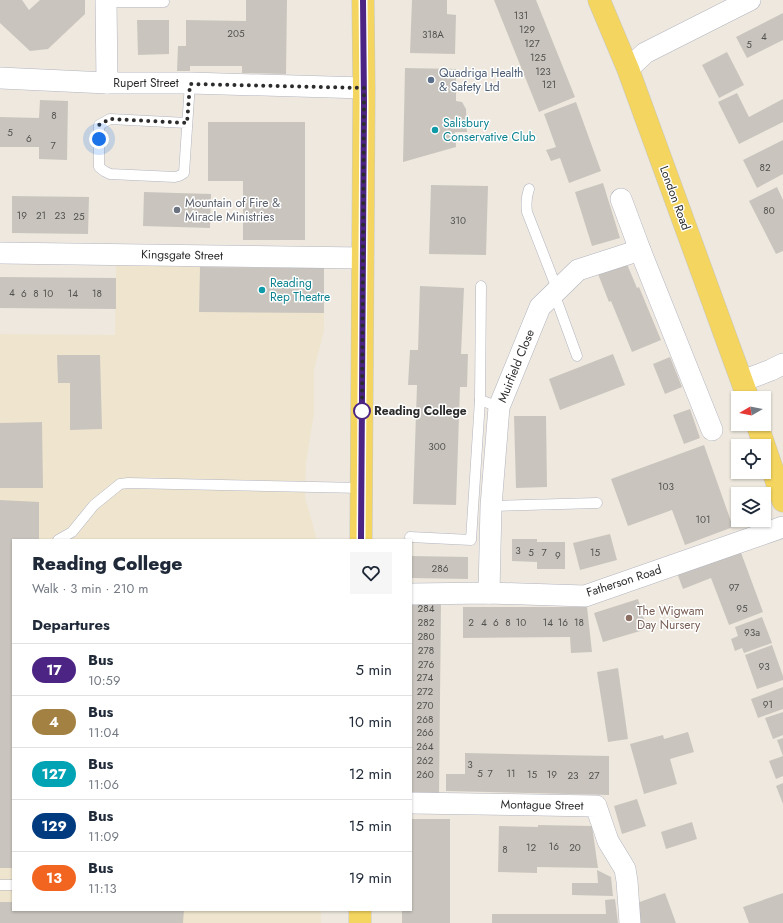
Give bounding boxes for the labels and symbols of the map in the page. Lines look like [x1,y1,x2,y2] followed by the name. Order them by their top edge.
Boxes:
[514,8,528,23] house number: 131
[519,22,535,37] house number: 129
[227,26,245,41] house number: 205
[422,27,444,42] house number: 318A
[761,29,767,44] house number: 4
[524,36,540,51] house number: 127
[746,37,752,52] house number: 5
[530,50,546,65] house number: 125
[439,64,523,96] place label: Quadriga Health & Safety Ltd
[535,64,551,79] house number: 123
[113,74,179,92] street label: Rupert Street
[426,75,436,85] marker: Quadriga Health & Safety Ltd
[542,77,556,92] house number: 121
[51,108,57,123] house number: 8
[443,114,536,146] place label: Salisbury Conservative Club
[7,125,13,140] house number: 5
[430,125,440,135] marker: Salisbury Conservative Club
[89,129,109,149] your location
[26,131,32,146] house number: 6
[50,138,56,153] house number: 7
[759,160,771,175] house number: 82
[655,163,695,233] street label: London Road
[185,194,280,226] place label: Mountain of Fire & Miracle Ministries
[763,203,775,218] house number: 80
[172,205,182,215] marker: Mountain of Fire & Miracle Ministries
[17,208,27,223] house number: 19
[36,208,46,223] house number: 21
[54,208,66,223] house number: 23
[73,209,85,224] house number: 25
[450,213,466,228] house number: 310
[141,245,223,265] street label: Kingsgate Street
[270,274,330,306] place label: Reading Rep Theatre
[9,285,15,300] house number: 4
[257,285,267,295] marker: Reading Rep Theatre
[21,286,27,301] house number: 6
[33,286,39,301] house number: 8
[43,286,53,301] house number: 10
[68,286,78,301] house number: 14
[92,286,102,301] house number: 18
[493,327,539,405] street label: Muirfield Close
[731,391,771,431] north arrow
[353,402,371,420] marker: Reading College
[374,402,467,420] place label: Reading College
[428,439,446,454] house number: 300
[658,479,675,494] house number: 103
[696,512,711,527] house number: 101
[515,543,521,558] house number: 3
[528,545,534,560] house number: 5
[541,545,547,560] house number: 7
[590,545,600,560] house number: 15
[555,548,561,563] house number: 9
[584,560,664,602] street label: Fatherson Road
[432,561,449,576] house number: 286
[729,580,740,595] house number: 97
[418,601,435,616] house number: 284
[736,601,748,616] house number: 95
[637,602,704,634] place label: The Wigwam Day Nursery
[624,613,634,623] marker: The Wigwam Day Nursery
[418,615,435,630] house number: 282
[468,615,474,630] house number: 2
[481,615,487,630] house number: 4
[493,615,499,630] house number: 6
[505,615,511,630] house number: 8
[516,615,526,630] house number: 10
[543,615,553,630] house number: 14
[558,615,568,630] house number: 16
[574,615,584,630] house number: 18
[744,625,760,640] house number: 93a
[417,629,435,644] house number: 280
[418,643,434,658] house number: 278
[418,657,435,672] house number: 276
[758,659,770,674] house number: 93
[417,670,434,685] house number: 274
[417,684,434,699] house number: 272
[763,697,773,712] house number: 91
[417,698,433,713] house number: 270
[417,712,433,727] house number: 268
[416,725,434,740] house number: 266
[416,739,434,754] house number: 264
[416,753,434,768] house number: 262
[467,757,473,772] house number: 3
[477,766,483,781] house number: 5
[487,766,493,781] house number: 7
[507,766,516,781] house number: 11
[416,767,434,782] house number: 260
[527,767,537,782] house number: 15
[547,767,557,782] house number: 19
[567,768,579,783] house number: 23
[589,768,600,783] house number: 27
[500,795,584,815] street label: Montague Street
[549,839,559,854] house number: 16
[526,840,536,855] house number: 12
[569,840,581,855] house number: 20
[502,842,508,857] house number: 8

